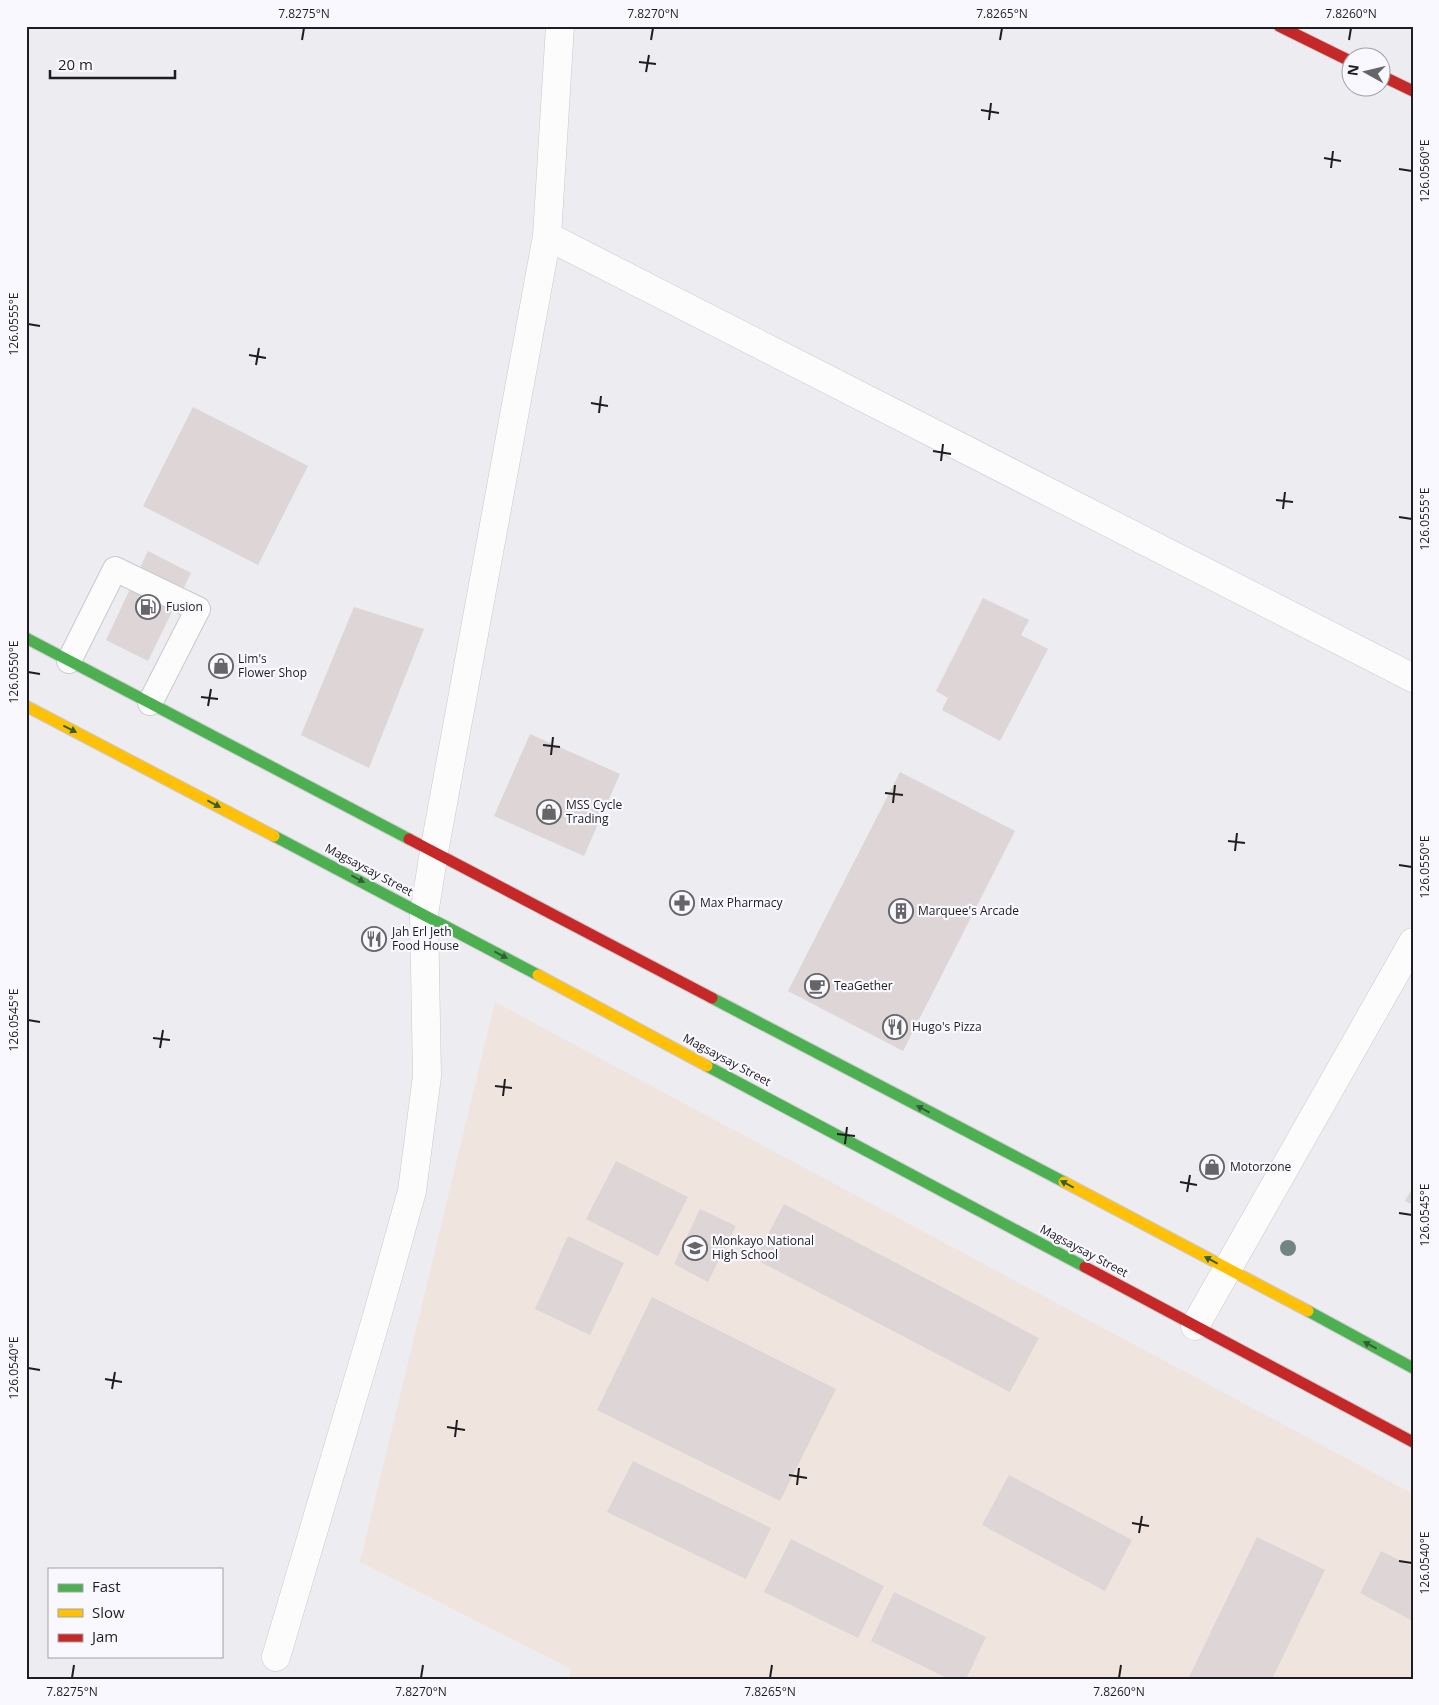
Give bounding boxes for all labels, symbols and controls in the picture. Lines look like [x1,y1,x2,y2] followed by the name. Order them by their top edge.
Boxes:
[278,5,330,22] text: 7.8275°N
[627,5,679,22] text: 7.8270°N
[976,5,1028,22] text: 7.8265°N
[1325,5,1377,22] text: 7.8260°N
[50,48,175,80] scale bar
[1342,48,1392,98] north arrow
[58,54,93,74] text: 20 m
[1342,63,1363,77] text: N
[1416,140,1433,203] text: 126.0560°E
[5,293,22,356] text: 126.0555°E
[1416,488,1433,551] text: 126.0555°E
[135,594,161,620] fuel station icon: Fusion
[166,598,203,615] place label: Fusion
[5,641,22,704] text: 126.0550°E
[238,650,307,681] place label: Lim's Flower Shop
[208,653,234,679] shop icon: Lim's Flower Shop
[62,725,77,733] one-way arrow
[566,796,622,827] place label: MSS Cycle Trading
[536,799,562,825] shop icon: MSS Cycle Trading
[206,800,221,808] one-way arrow
[1416,836,1433,899] text: 126.0550°E
[322,839,416,900] street label: Magsaysay Street
[351,875,364,884] one-way arrow
[669,890,695,916] pharmacy icon: Max Pharmacy
[700,894,784,911] place label: Max Pharmacy
[888,898,914,924] building icon: Marquee's Arcade
[918,902,1019,919] place label: Marquee's Arcade
[391,923,459,954] place label: Jah Erl Jeth Food House
[361,926,387,952] restaurant icon: Jah Erl Jeth Food House
[494,951,509,959] one-way arrow
[804,973,830,999] cafe icon: TeaGether
[834,977,893,994] place label: TeaGether
[5,989,22,1052] text: 126.0545°E
[882,1014,908,1040] restaurant icon: Hugo's Pizza
[912,1018,982,1035] place label: Hugo's Pizza
[680,1029,774,1090] street label: Magsaysay Street
[916,1105,931,1113] one-way arrow
[1199,1154,1225,1180] shop icon: Motorzone
[1230,1158,1292,1175] place label: Motorzone
[1060,1180,1075,1188] one-way arrow
[1416,1184,1433,1247] text: 126.0545°E
[1037,1220,1131,1281] street label: Magsaysay Street
[712,1232,814,1263] place label: Monkayo National High School
[682,1235,708,1261] school or university icon: Monkayo National High School
[1204,1256,1218,1264] one-way arrow
[5,1337,22,1400] text: 126.0540°E
[1363,1341,1377,1349] one-way arrow
[1416,1532,1433,1595] text: 126.0540°E
[48,1568,222,1658] legend
[92,1576,121,1596] text: Fast
[92,1602,125,1622] text: Slow
[90,1626,118,1646] text: Jam
[46,1683,98,1700] text: 7.8275°N
[395,1683,447,1700] text: 7.8270°N
[744,1683,796,1700] text: 7.8265°N
[1093,1683,1145,1700] text: 7.8260°N

